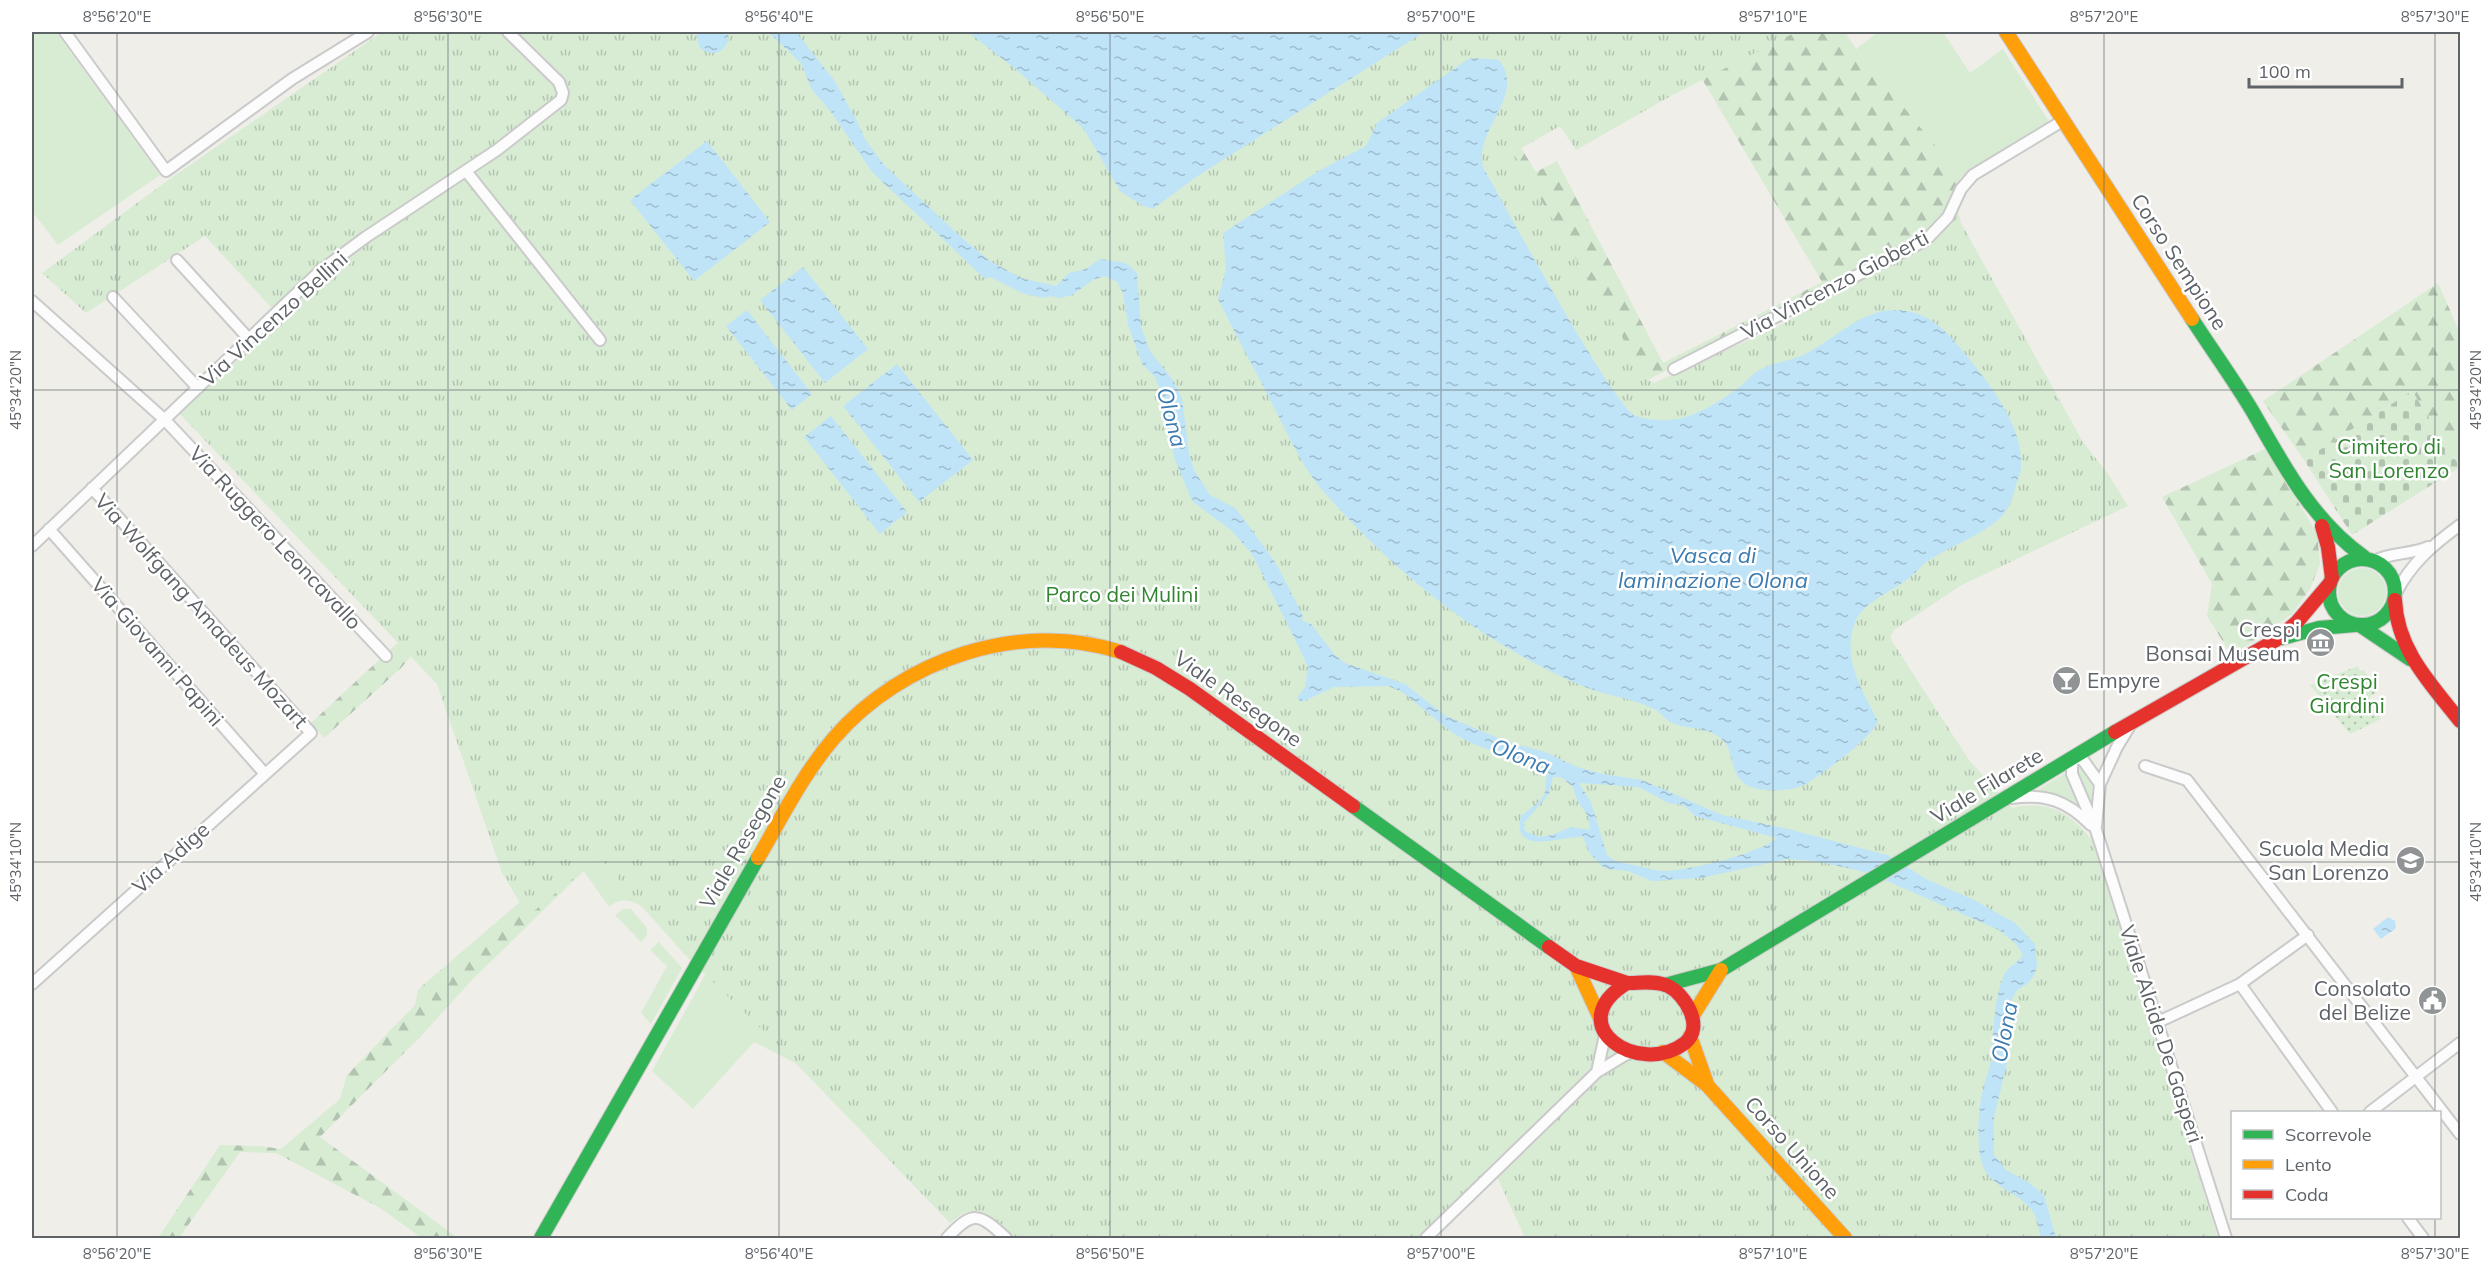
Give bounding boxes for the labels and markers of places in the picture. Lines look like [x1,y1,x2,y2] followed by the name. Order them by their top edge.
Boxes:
[2145,616,2300,666] place label: Crespi Bonsai Museum
[2305,626,2337,658] museum icon: Crespi Bonsai Museum
[2050,665,2082,697] bar icon: Empyre
[2087,667,2160,693] place label: Empyre
[2259,835,2389,885] place label: Scuola Media San Lorenzo
[2394,845,2426,877] school or university icon: Scuola Media San Lorenzo
[2314,975,2411,1025] place label: Consolato del Belize
[2416,985,2448,1017] public building icon: Consolato del Belize

